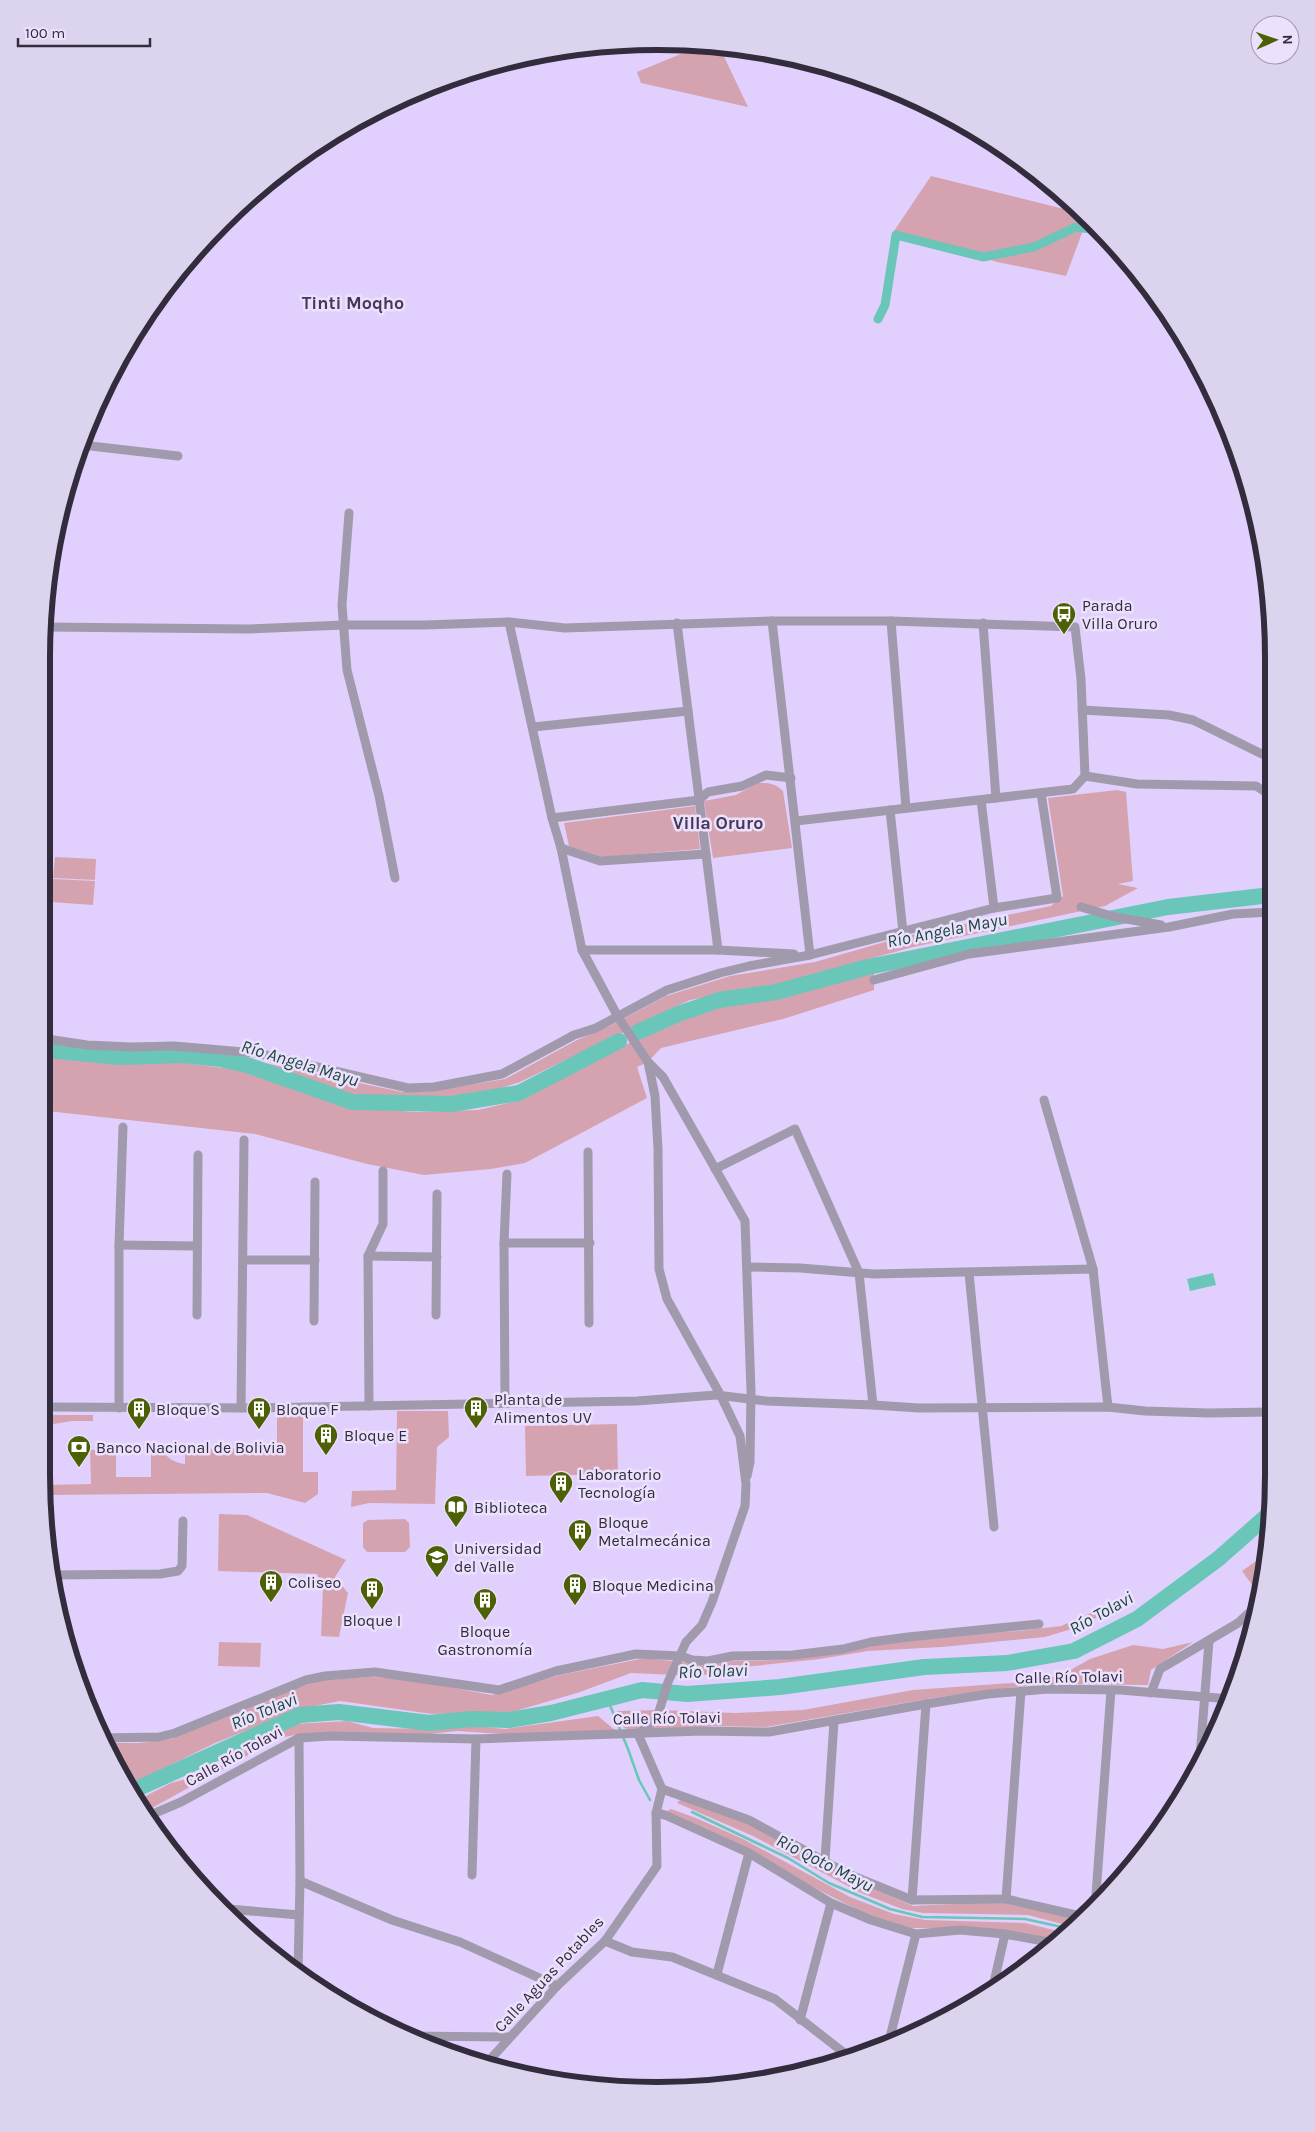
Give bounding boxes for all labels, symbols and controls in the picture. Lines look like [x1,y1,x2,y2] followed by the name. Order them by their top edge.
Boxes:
[18,15,150,47] scale bar
[1250,15,1300,65] north arrow
[25,24,65,42] text: 100 m
[1279,34,1296,45] text: N
[302,292,404,314] district label: Tinti Moqho
[1082,596,1158,633] place label: Parada Villa Oruro
[1051,601,1077,635] bus stop icon: Parada Villa Oruro
[673,812,763,834] district label: Villa Oruro
[885,908,1009,952] water label: Río Angela Mayu
[238,1035,362,1091] water label: Río Angela Mayu
[494,1390,592,1427] place label: Planta de Alimentos UV
[463,1395,489,1429] building icon: Planta de Alimentos UV
[126,1396,152,1430] building icon: Bloque S
[246,1396,272,1430] building icon: Bloque F
[156,1400,220,1419] place label: Bloque S
[276,1400,339,1419] place label: Bloque F
[313,1422,339,1456] building icon: Bloque E
[344,1426,407,1445] place label: Bloque E
[66,1434,92,1468] bank icon: Banco Nacional de Bolivia
[96,1438,285,1457] place label: Banco Nacional de Bolivia
[578,1465,661,1502] place label: Laboratorio Tecnología
[548,1470,574,1504] building icon: Laboratorio Tecnología
[443,1494,469,1528] library icon: Biblioteca
[474,1498,547,1517] place label: Biblioteca
[598,1513,711,1550] place label: Bloque Metalmecánica
[567,1518,593,1552] building icon: Bloque Metalmecánica
[454,1539,542,1576] place label: Universidad del Valle
[424,1544,450,1578] school or university icon: Universidad del Valle
[258,1569,284,1603] building icon: Coliseo
[562,1572,588,1606] building icon: Bloque Medicina
[288,1573,341,1592] place label: Coliseo
[359,1576,385,1610] building icon: Bloque I
[592,1576,714,1595] place label: Bloque Medicina
[1065,1586,1137,1640] water label: Río Tolavi
[472,1587,498,1621] building icon: Bloque Gastronomía
[343,1611,401,1630] place label: Bloque I
[437,1622,533,1659] place label: Bloque Gastronomía
[678,1659,748,1683] water label: Río Tolavi
[1015,1667,1123,1687] street label: Calle Río Tolavi
[228,1688,301,1734] water label: Río Tolavi
[613,1708,721,1728] street label: Calle Río Tolavi
[182,1721,286,1791] street label: Calle Río Tolavi
[773,1829,877,1897] water label: Rio Qoto Mayu
[490,1912,608,2036] street label: Calle Aguas Potables

